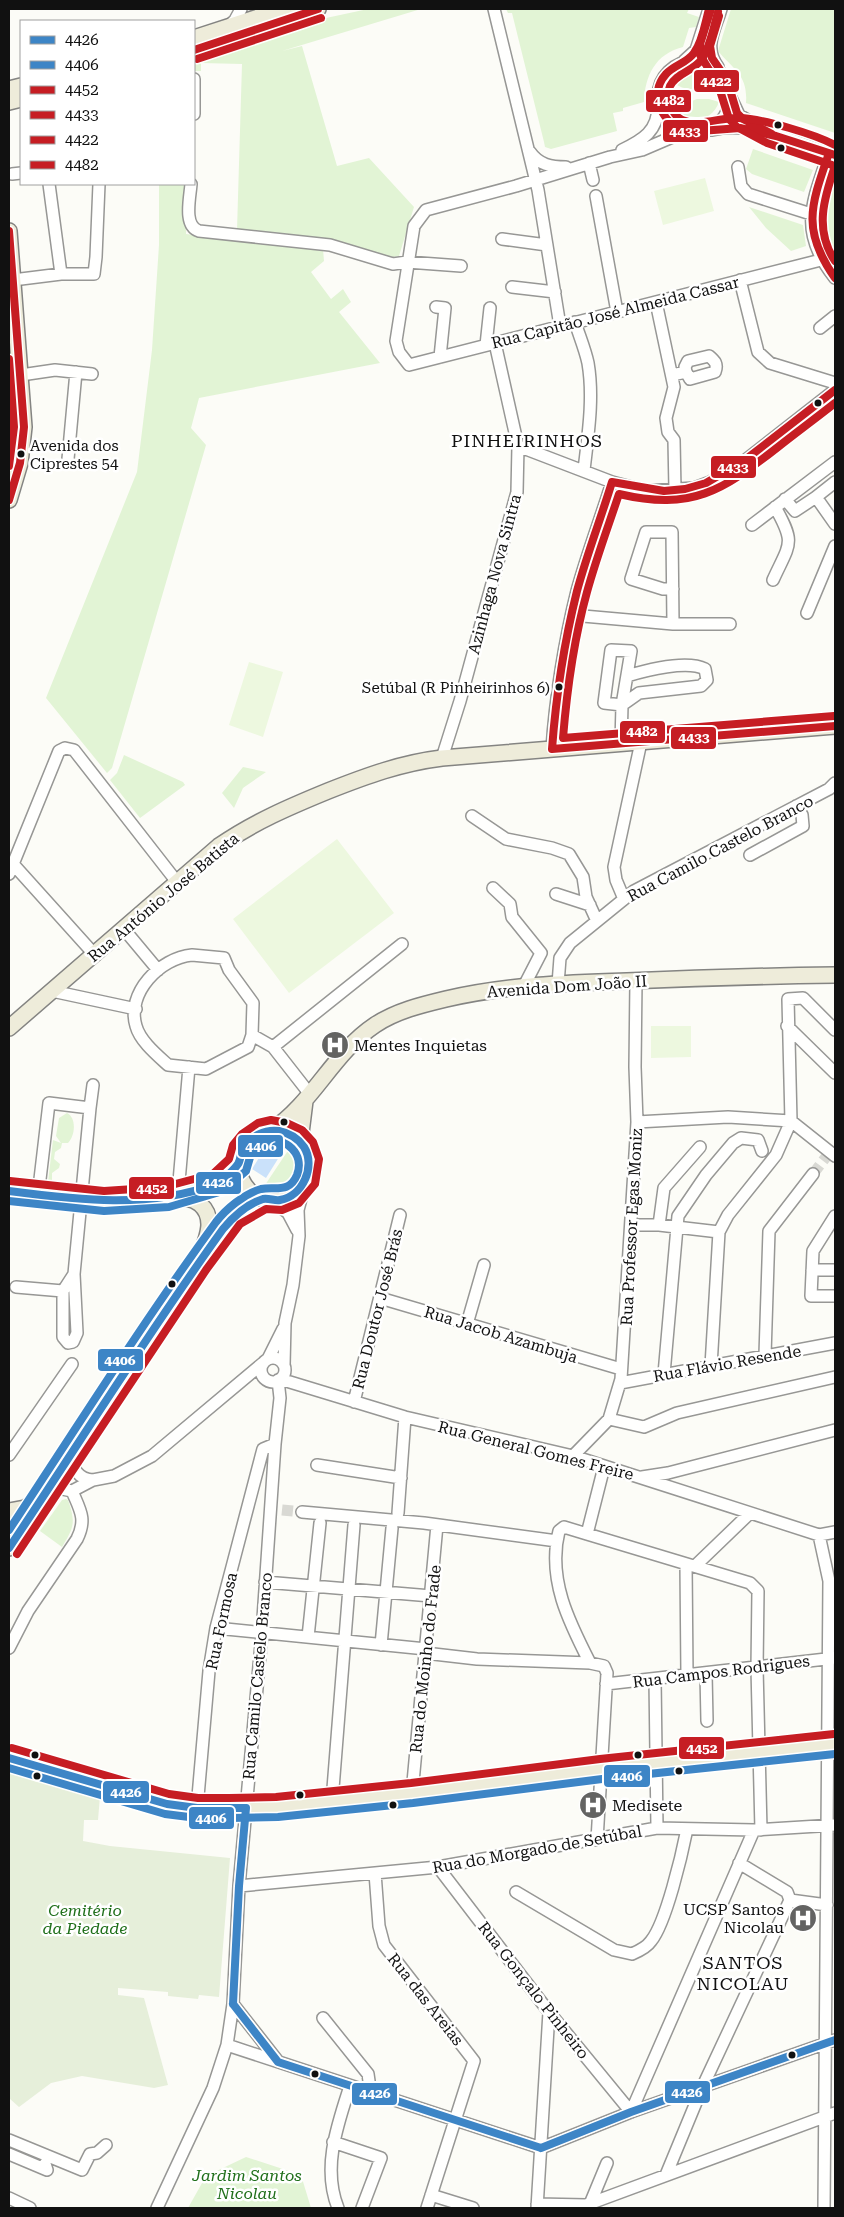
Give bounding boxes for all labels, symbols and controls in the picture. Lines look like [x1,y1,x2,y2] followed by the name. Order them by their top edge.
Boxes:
[20,20,195,185] legend
[65,31,99,49] text: 4426
[65,56,99,74] text: 4406
[693,69,740,93] line badge: 4422
[700,73,732,89] text: 4422
[65,81,99,99] text: 4452
[645,89,692,113] line badge: 4482
[653,92,685,108] text: 4482
[65,106,99,124] text: 4433
[662,119,709,143] line badge: 4433
[773,120,783,130] unlabelled marker
[669,123,701,139] text: 4433
[65,131,99,149] text: 4422
[776,143,786,153] unlabelled marker
[65,156,99,174] text: 4482
[489,272,741,353] street label: Rua Capitão José Almeida Cassar
[813,398,823,408] unlabelled marker
[451,430,603,451] district label: PINHEIRINHOS
[30,437,119,473] place label: Avenida dos Ciprestes 54
[16,449,26,459] marker: Avenida dos Ciprestes 54
[710,455,757,479] line badge: 4433
[717,459,749,475] text: 4433
[464,492,525,656] street label: Azinhaga Nova Sintra
[362,679,550,697] place label: Setúbal (R Pinheirinhos 6)
[554,682,564,692] marker: Setúbal (R Pinheirinhos 6)
[619,720,666,744] line badge: 4482
[626,723,658,739] text: 4482
[670,726,717,750] line badge: 4433
[678,729,710,745] text: 4433
[624,791,817,906] street label: Rua Camilo Castelo Branco
[84,828,243,966] street label: Rua António José Batista
[486,971,648,1002] street label: Avenida Dom João II
[320,1030,350,1060] hospital icon: Mentes Inquietas
[354,1036,487,1055] place label: Mentes Inquietas
[279,1117,289,1127] unlabelled marker
[617,1127,646,1326] street label: Rua Professor Egas Moniz
[237,1134,284,1158] line badge: 4406
[245,1138,277,1154] text: 4406
[195,1171,242,1195] line badge: 4426
[202,1174,234,1190] text: 4426
[128,1176,175,1200] line badge: 4452
[136,1180,168,1196] text: 4452
[348,1227,407,1391] street label: Rua Doutor José Brás
[167,1279,177,1289] unlabelled marker
[422,1302,580,1367] street label: Rua Jacob Azambuja
[652,1341,803,1386] street label: Rua Flávio Resende
[97,1348,144,1372] line badge: 4406
[104,1352,136,1368] text: 4406
[436,1417,636,1484] street label: Rua General Gomes Freire
[406,1564,445,1754] street label: Rua do Moinho do Frade
[202,1570,241,1672] street label: Rua Formosa
[239,1571,276,1780] street label: Rua Camilo Castelo Branco
[631,1651,811,1692] street label: Rua Campos Rodrigues
[678,1736,725,1760] line badge: 4452
[686,1740,718,1756] text: 4452
[30,1750,40,1760] unlabelled marker
[633,1750,643,1760] unlabelled marker
[603,1764,651,1788] line badge: 4406
[674,1766,684,1776] unlabelled marker
[611,1768,643,1784] text: 4406
[32,1771,42,1781] unlabelled marker
[102,1780,150,1804] line badge: 4426
[110,1784,142,1800] text: 4426
[295,1790,305,1800] unlabelled marker
[578,1790,608,1820] hospital icon: Medisete
[612,1796,683,1815] place label: Medisete
[388,1800,398,1810] unlabelled marker
[188,1806,235,1830] line badge: 4406
[195,1810,227,1826] text: 4406
[431,1822,643,1877] street label: Rua do Morgado de Setúbal
[683,1900,784,1937] place label: UCSP Santos Nicolau
[43,1901,127,1938] park label: Cemitério da Piedade
[788,1903,818,1933] hospital icon: UCSP Santos Nicolau
[474,1918,593,2063] street label: Rua Gonçalo Pinheiro
[384,1949,468,2050] street label: Rua das Areias
[697,1952,789,1994] district label: SANTOS NICOLAU
[787,2050,797,2060] unlabelled marker
[310,2069,320,2079] unlabelled marker
[664,2080,711,2104] line badge: 4426
[351,2082,398,2106] line badge: 4426
[671,2084,703,2100] text: 4426
[359,2085,391,2101] text: 4426
[191,2166,302,2203] park label: Jardim Santos Nicolau

